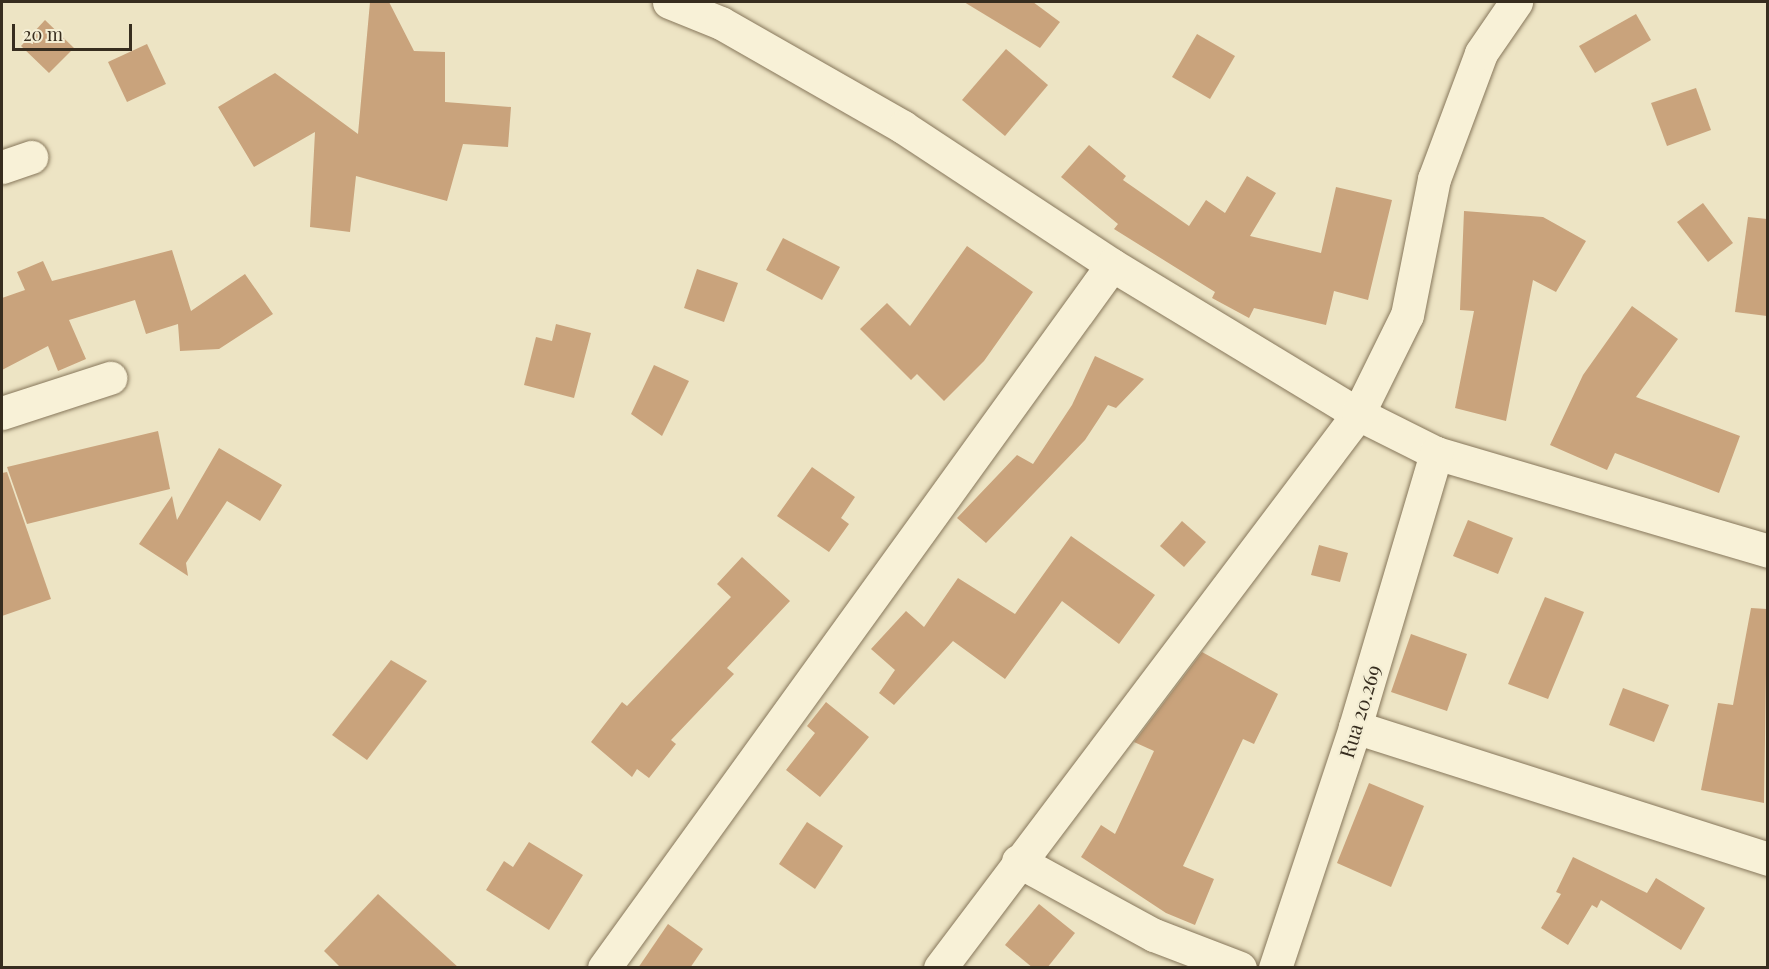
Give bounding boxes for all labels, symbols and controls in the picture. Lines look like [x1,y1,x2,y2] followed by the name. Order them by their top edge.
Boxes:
[15,12,135,50] scale bar
[23,22,63,46] text: 20 m
[1333,661,1385,761] street label: Rua 20.269

